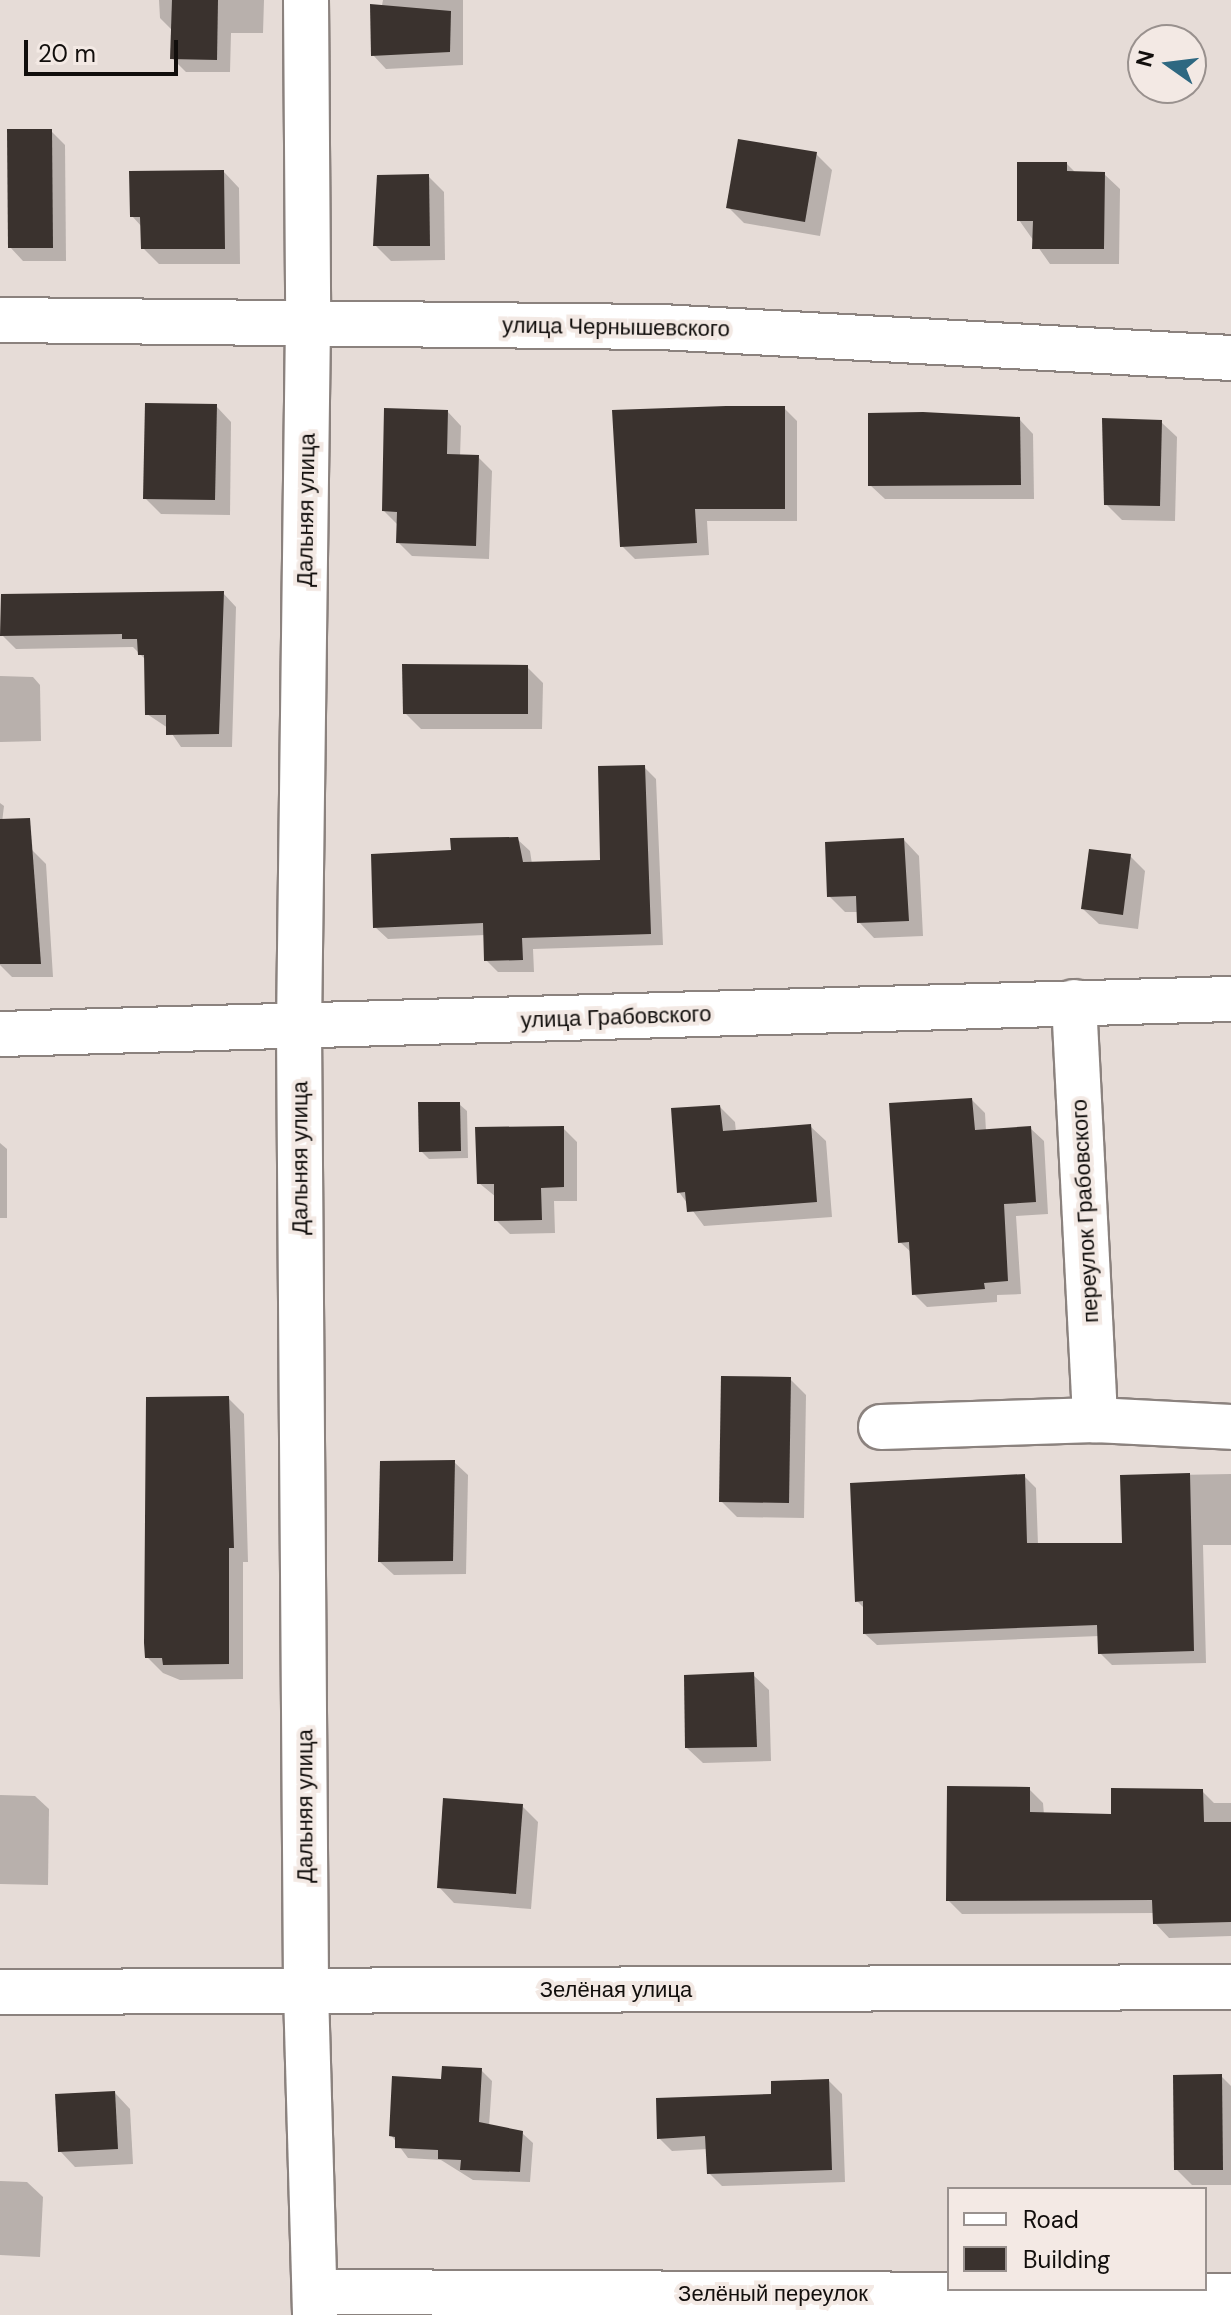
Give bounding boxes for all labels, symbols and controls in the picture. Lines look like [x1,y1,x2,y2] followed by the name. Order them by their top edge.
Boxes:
[28,24,182,74] scale bar
[1127,24,1207,104] north arrow
[38,38,96,69] text: 20 m
[1129,47,1161,70] text: N
[502,312,730,342] street label: улица Чернышевского
[291,433,321,587] street label: Дальняя улица
[520,1000,712,1034] street label: улица Грабовского
[287,1081,313,1235] street label: Дальняя улица
[1066,1098,1104,1324] street label: переулок Грабовского
[292,1729,318,1883] street label: Дальняя улица
[540,1977,692,2003] street label: Зелёная улица
[947,2187,1207,2291] legend
[1023,2204,1079,2235] text: Road
[1023,2244,1110,2275] text: Building
[678,2281,868,2307] street label: Зелёный переулок

